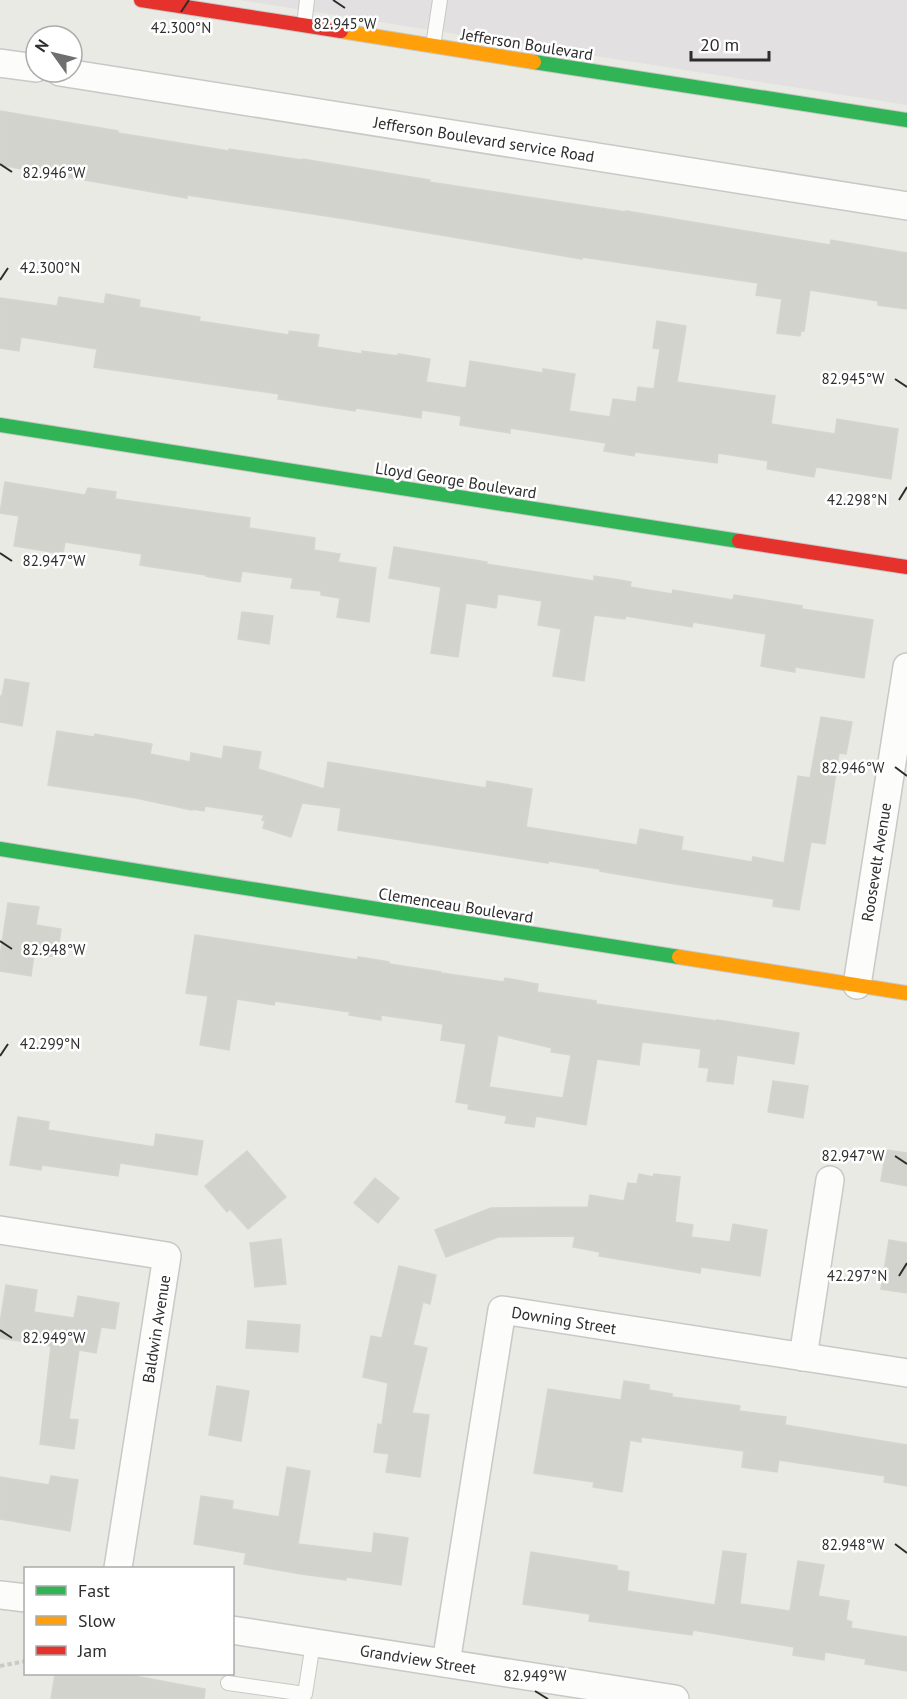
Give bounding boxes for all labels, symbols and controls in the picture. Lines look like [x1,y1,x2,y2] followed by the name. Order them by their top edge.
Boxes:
[314,14,377,33] text: 82.945°W
[151,18,211,37] text: 42.300°N
[24,24,84,84] north arrow
[459,24,594,64] street label: Jefferson Boulevard
[691,24,769,62] scale bar
[700,33,739,56] text: 20 m
[30,36,53,56] text: N
[371,112,596,166] street label: Jefferson Boulevard service Road
[23,163,86,182] text: 82.946°W
[20,258,80,277] text: 42.300°N
[822,369,885,388] text: 82.945°W
[374,457,538,503] street label: Lloyd George Boulevard
[827,490,887,509] text: 42.298°N
[23,551,86,570] text: 82.947°W
[822,758,885,777] text: 82.946°W
[857,801,895,923] street label: Roosevelt Avenue
[377,883,535,927] street label: Clemenceau Boulevard
[23,940,86,959] text: 82.948°W
[20,1034,80,1053] text: 42.299°N
[822,1146,885,1165] text: 82.947°W
[827,1266,887,1285] text: 42.297°N
[138,1274,174,1384] street label: Baldwin Avenue
[510,1302,619,1338] street label: Downing Street
[23,1328,86,1347] text: 82.949°W
[822,1535,885,1554] text: 82.948°W
[24,1567,234,1675] legend
[78,1579,110,1602] text: Fast
[78,1609,116,1632] text: Slow
[77,1639,107,1662] text: Jam
[359,1640,478,1678] street label: Grandview Street
[504,1666,567,1685] text: 82.949°W

